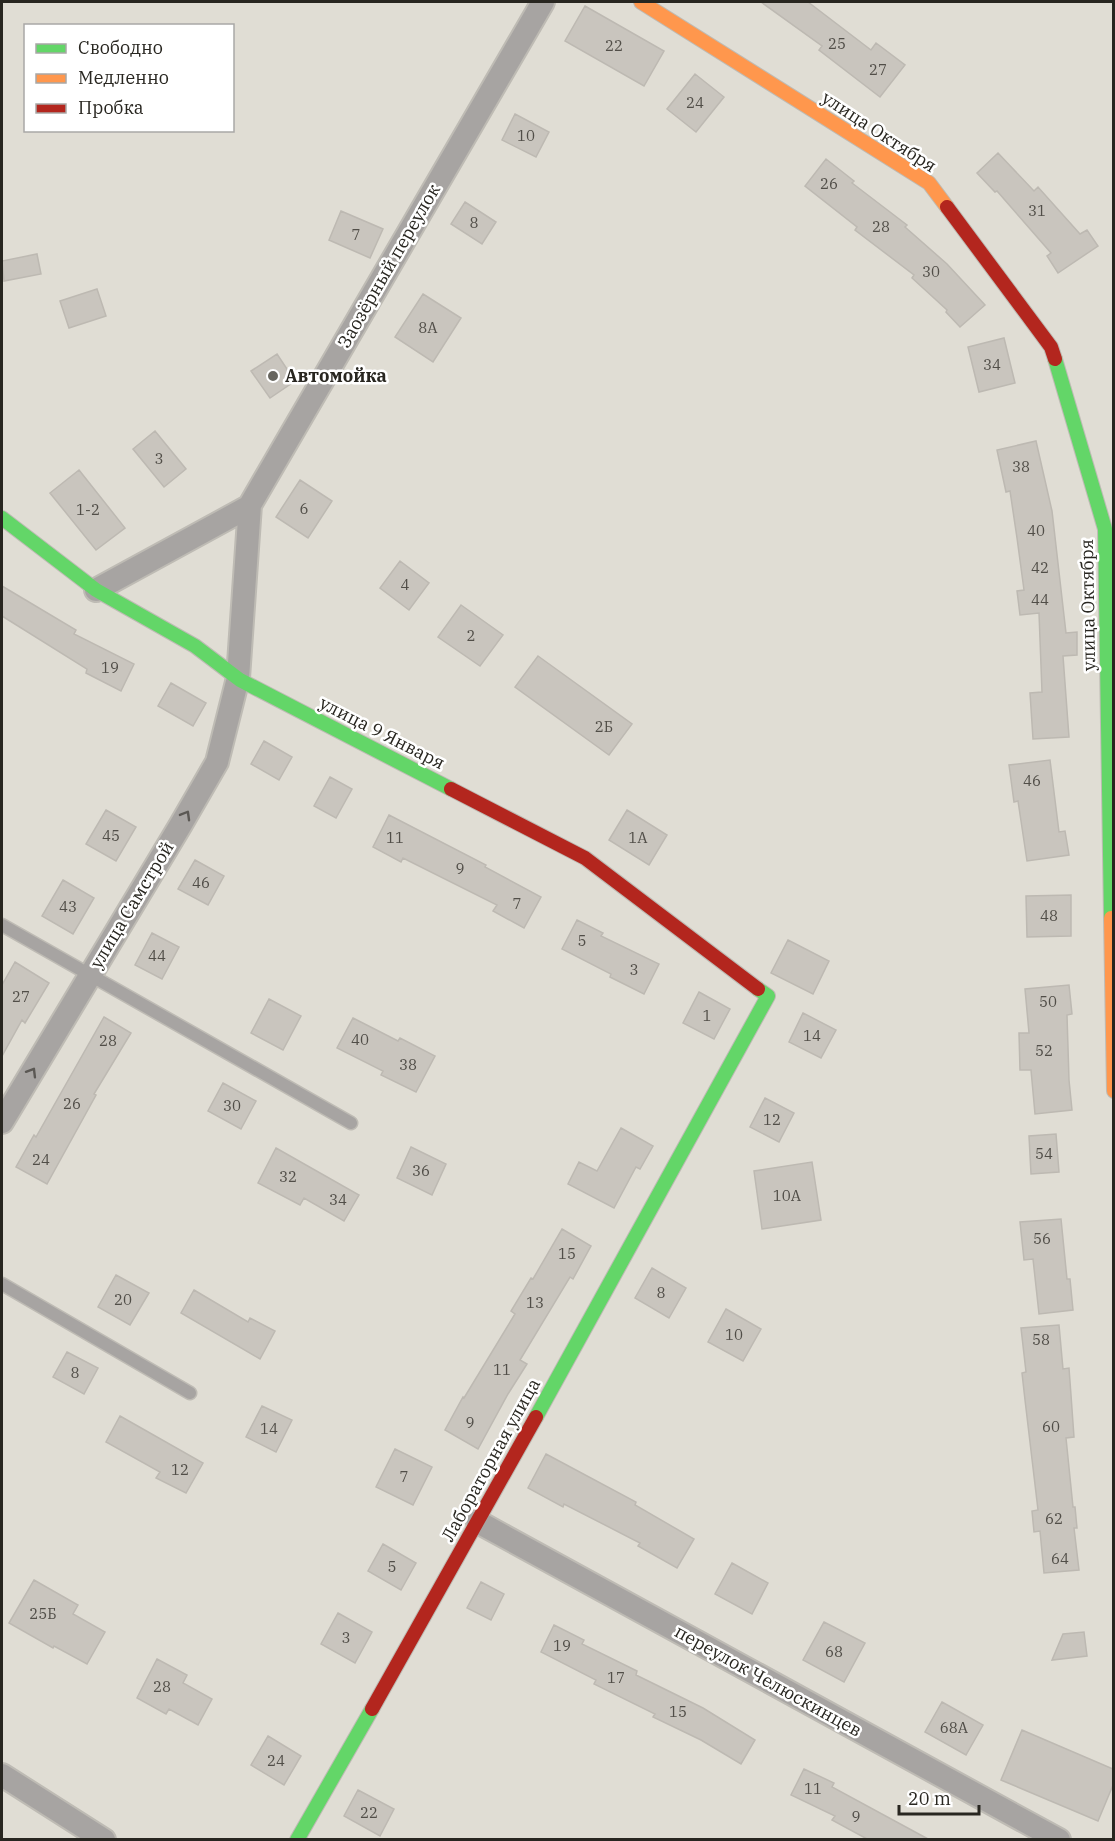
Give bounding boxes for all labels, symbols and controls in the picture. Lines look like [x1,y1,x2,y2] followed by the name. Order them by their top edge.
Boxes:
[24,24,234,132] legend
[828,34,846,53] house number: 25
[78,36,163,59] text: Свободно
[605,36,623,55] house number: 22
[869,60,887,79] house number: 27
[78,66,169,89] text: Медленно
[818,86,941,177] street label: улица Октября
[686,93,704,112] house number: 24
[78,96,144,119] text: Пробка
[517,126,535,145] house number: 10
[820,174,838,193] house number: 26
[332,179,445,352] street label: Заозёрный переулок
[1028,201,1046,220] house number: 31
[469,213,479,232] house number: 8
[872,217,890,236] house number: 28
[351,225,361,244] house number: 7
[922,262,940,281] house number: 30
[418,318,438,337] house number: 8А
[983,355,1001,374] house number: 34
[285,364,387,387] place label: Автомойка
[266,369,280,383] marker: Автомойка
[154,449,164,468] house number: 3
[1012,457,1030,476] house number: 38
[299,499,309,518] house number: 6
[76,500,100,519] house number: 1-2
[1027,521,1045,540] house number: 40
[1075,539,1100,671] street label: улица Октября
[1031,558,1049,577] house number: 42
[400,575,410,594] house number: 4
[1031,590,1049,609] house number: 44
[466,626,476,645] house number: 2
[101,658,119,677] house number: 19
[316,691,449,774] street label: улица 9 Января
[595,717,613,736] house number: 2Б
[1023,771,1041,790] house number: 46
[179,811,191,821] one-way arrow
[102,826,120,845] house number: 45
[386,828,404,847] house number: 11
[628,828,648,847] house number: 1А
[85,837,179,973] street label: улица Самстрой
[455,859,465,878] house number: 9
[192,873,210,892] house number: 46
[512,894,522,913] house number: 7
[59,897,77,916] house number: 43
[1040,906,1058,925] house number: 48
[577,931,587,950] house number: 5
[148,946,166,965] house number: 44
[629,960,639,979] house number: 3
[12,987,30,1006] house number: 27
[1039,992,1057,1011] house number: 50
[702,1006,712,1025] house number: 1
[803,1026,821,1045] house number: 14
[351,1030,369,1049] house number: 40
[99,1031,117,1050] house number: 28
[1035,1041,1053,1060] house number: 52
[399,1055,417,1074] house number: 38
[24,1068,36,1078] one-way arrow
[63,1094,81,1113] house number: 26
[223,1096,241,1115] house number: 30
[763,1110,781,1129] house number: 12
[1035,1144,1053,1163] house number: 54
[32,1150,50,1169] house number: 24
[412,1161,430,1180] house number: 36
[279,1167,297,1186] house number: 32
[773,1186,802,1205] house number: 10А
[329,1190,347,1209] house number: 34
[1033,1229,1051,1248] house number: 56
[558,1244,576,1263] house number: 15
[656,1283,666,1302] house number: 8
[114,1290,132,1309] house number: 20
[526,1293,544,1312] house number: 13
[725,1325,743,1344] house number: 10
[1032,1330,1050,1349] house number: 58
[493,1360,511,1379] house number: 11
[70,1363,80,1382] house number: 8
[436,1374,545,1545] street label: Лабораторная улица
[465,1413,475,1432] house number: 9
[1042,1417,1060,1436] house number: 60
[260,1419,278,1438] house number: 14
[171,1460,189,1479] house number: 12
[399,1467,409,1486] house number: 7
[1045,1509,1063,1528] house number: 62
[1051,1549,1069,1568] house number: 64
[387,1557,397,1576] house number: 5
[29,1604,57,1623] house number: 25Б
[671,1620,866,1742] street label: переулок Челюскинцев
[341,1628,351,1647] house number: 3
[553,1636,571,1655] house number: 19
[825,1642,843,1661] house number: 68
[607,1668,625,1687] house number: 17
[153,1677,171,1696] house number: 28
[669,1702,687,1721] house number: 15
[940,1718,969,1737] house number: 68А
[267,1751,285,1770] house number: 24
[899,1778,978,1816] scale bar
[804,1779,822,1798] house number: 11
[908,1787,951,1810] text: 20 m
[360,1803,378,1822] house number: 22
[851,1807,861,1826] house number: 9

